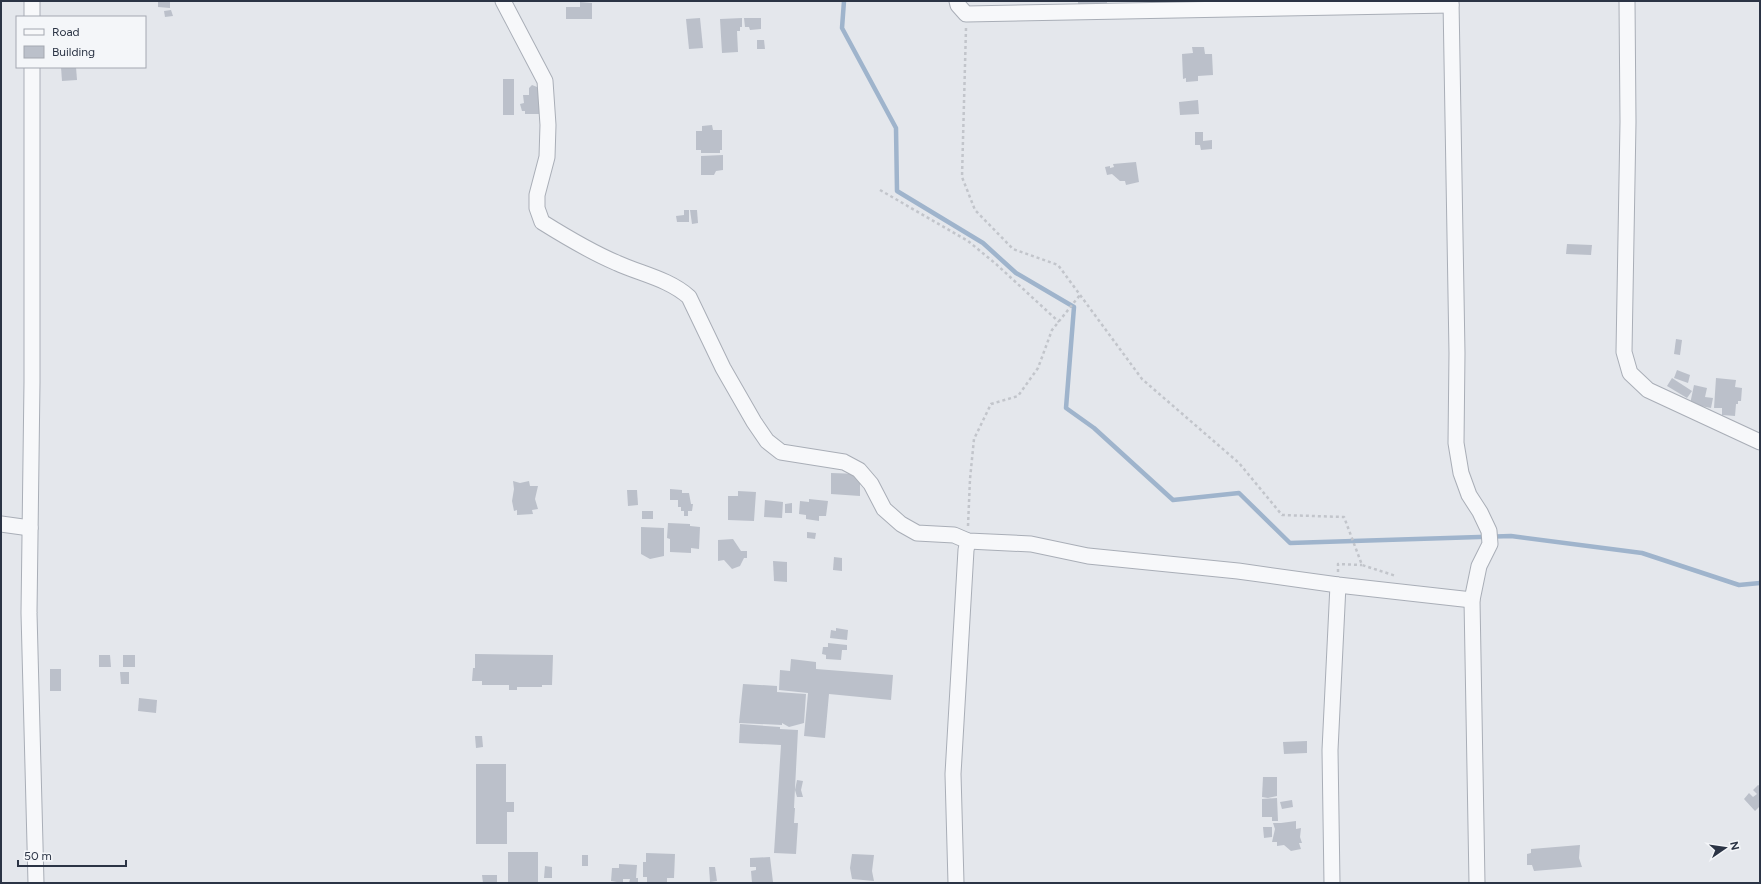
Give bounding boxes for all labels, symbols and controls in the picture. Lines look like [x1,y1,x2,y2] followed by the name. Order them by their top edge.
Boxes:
[16,16,146,68] legend
[52,25,80,39] text: Road
[52,45,95,59] text: Building
[1705,828,1745,868] north arrow
[1727,840,1742,851] text: N
[18,842,126,868] scale bar
[24,849,52,863] text: 50 m

